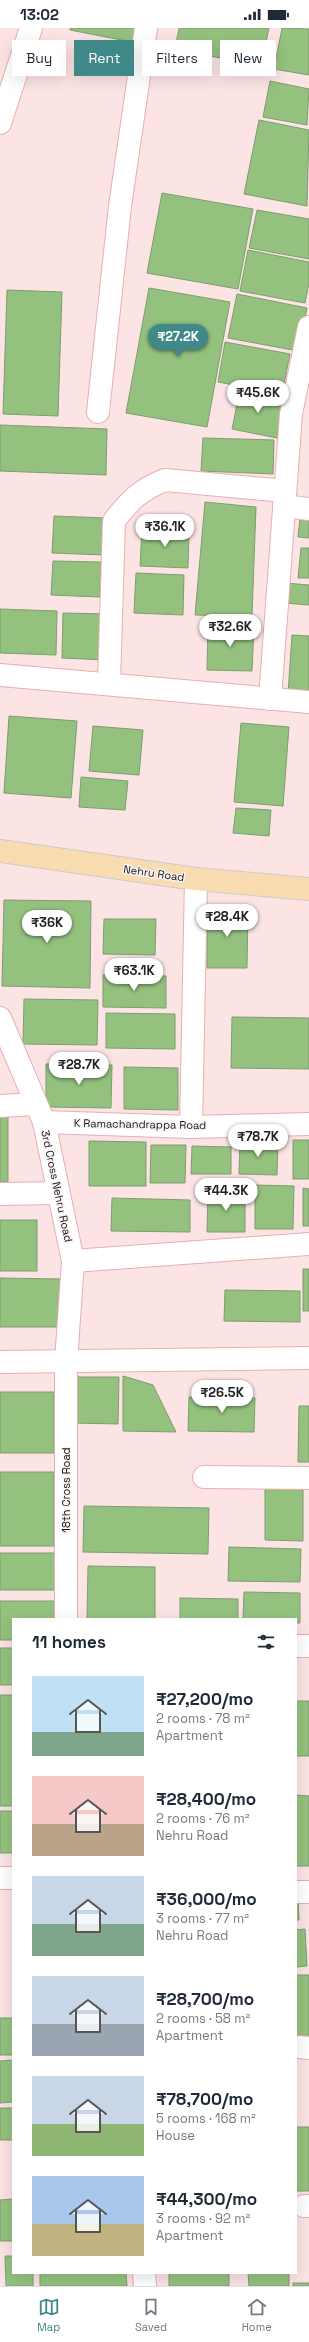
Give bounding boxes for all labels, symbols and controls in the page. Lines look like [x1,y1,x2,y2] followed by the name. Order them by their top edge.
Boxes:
[20,5,59,24] text: 13:02
[12,40,66,76] chip: Buy
[74,40,134,76] chip: Rent
[142,40,212,76] chip: Filters
[220,40,276,76] chip: New
[145,324,211,358] pin: ₹27.2K
[157,328,199,345] text: ₹27.2K
[225,380,291,414] pin: ₹45.6K
[236,384,280,401] text: ₹45.6K
[132,514,198,548] pin: ₹36.1K
[144,518,186,535] text: ₹36.1K
[197,614,263,648] pin: ₹32.6K
[208,618,252,635] text: ₹32.6K
[123,862,185,884] street label: Nehru Road
[194,904,260,938] pin: ₹28.4K
[205,908,249,925] text: ₹28.4K
[23,910,71,944] pin: ₹36K
[31,914,63,931] text: ₹36K
[101,958,167,992] pin: ₹63.1K
[113,962,155,979] text: ₹63.1K
[46,1052,112,1086] pin: ₹28.7K
[58,1056,100,1073] text: ₹28.7K
[74,1116,206,1132] street label: K Ramachandrappa Road
[225,1124,291,1158] pin: ₹78.7K
[237,1128,279,1145] text: ₹78.7K
[38,1129,76,1243] street label: 3rd Cross Nehru Road
[193,1178,259,1212] pin: ₹44.3K
[204,1182,248,1199] text: ₹44.3K
[189,1380,255,1414] pin: ₹26.5K
[200,1384,244,1401] text: ₹26.5K
[59,1447,73,1533] street label: 18th Cross Road
[32,1631,106,1653] text: 11 homes
[255,1631,277,1653] icon: filters
[156,1688,253,1710] text: ₹27,200/mo
[64,1692,112,1740] icon: home
[156,1710,250,1727] text: 2 rooms · 78 m²
[156,1727,224,1744] text: Apartment
[156,1788,256,1810] text: ₹28,400/mo
[64,1792,112,1840] icon: home
[156,1810,250,1827] text: 2 rooms · 76 m²
[156,1827,228,1844] text: Nehru Road
[156,1888,257,1910] text: ₹36,000/mo
[64,1892,112,1940] icon: home
[156,1910,249,1927] text: 3 rooms · 77 m²
[156,1927,228,1944] text: Nehru Road
[156,1988,254,2010] text: ₹28,700/mo
[64,1992,112,2040] icon: home
[156,2010,250,2027] text: 2 rooms · 58 m²
[156,2027,224,2044] text: Apartment
[156,2088,254,2110] text: ₹78,700/mo
[64,2092,112,2140] icon: home
[156,2110,256,2127] text: 5 rooms · 168 m²
[156,2127,195,2144] text: House
[156,2188,257,2210] text: ₹44,300/mo
[64,2192,112,2240] icon: home
[156,2210,250,2227] text: 3 rooms · 92 m²
[156,2227,224,2244] text: Apartment
[37,2296,60,2334] tab: Map
[135,2296,167,2334] tab: Saved
[242,2296,272,2334] tab: Home

